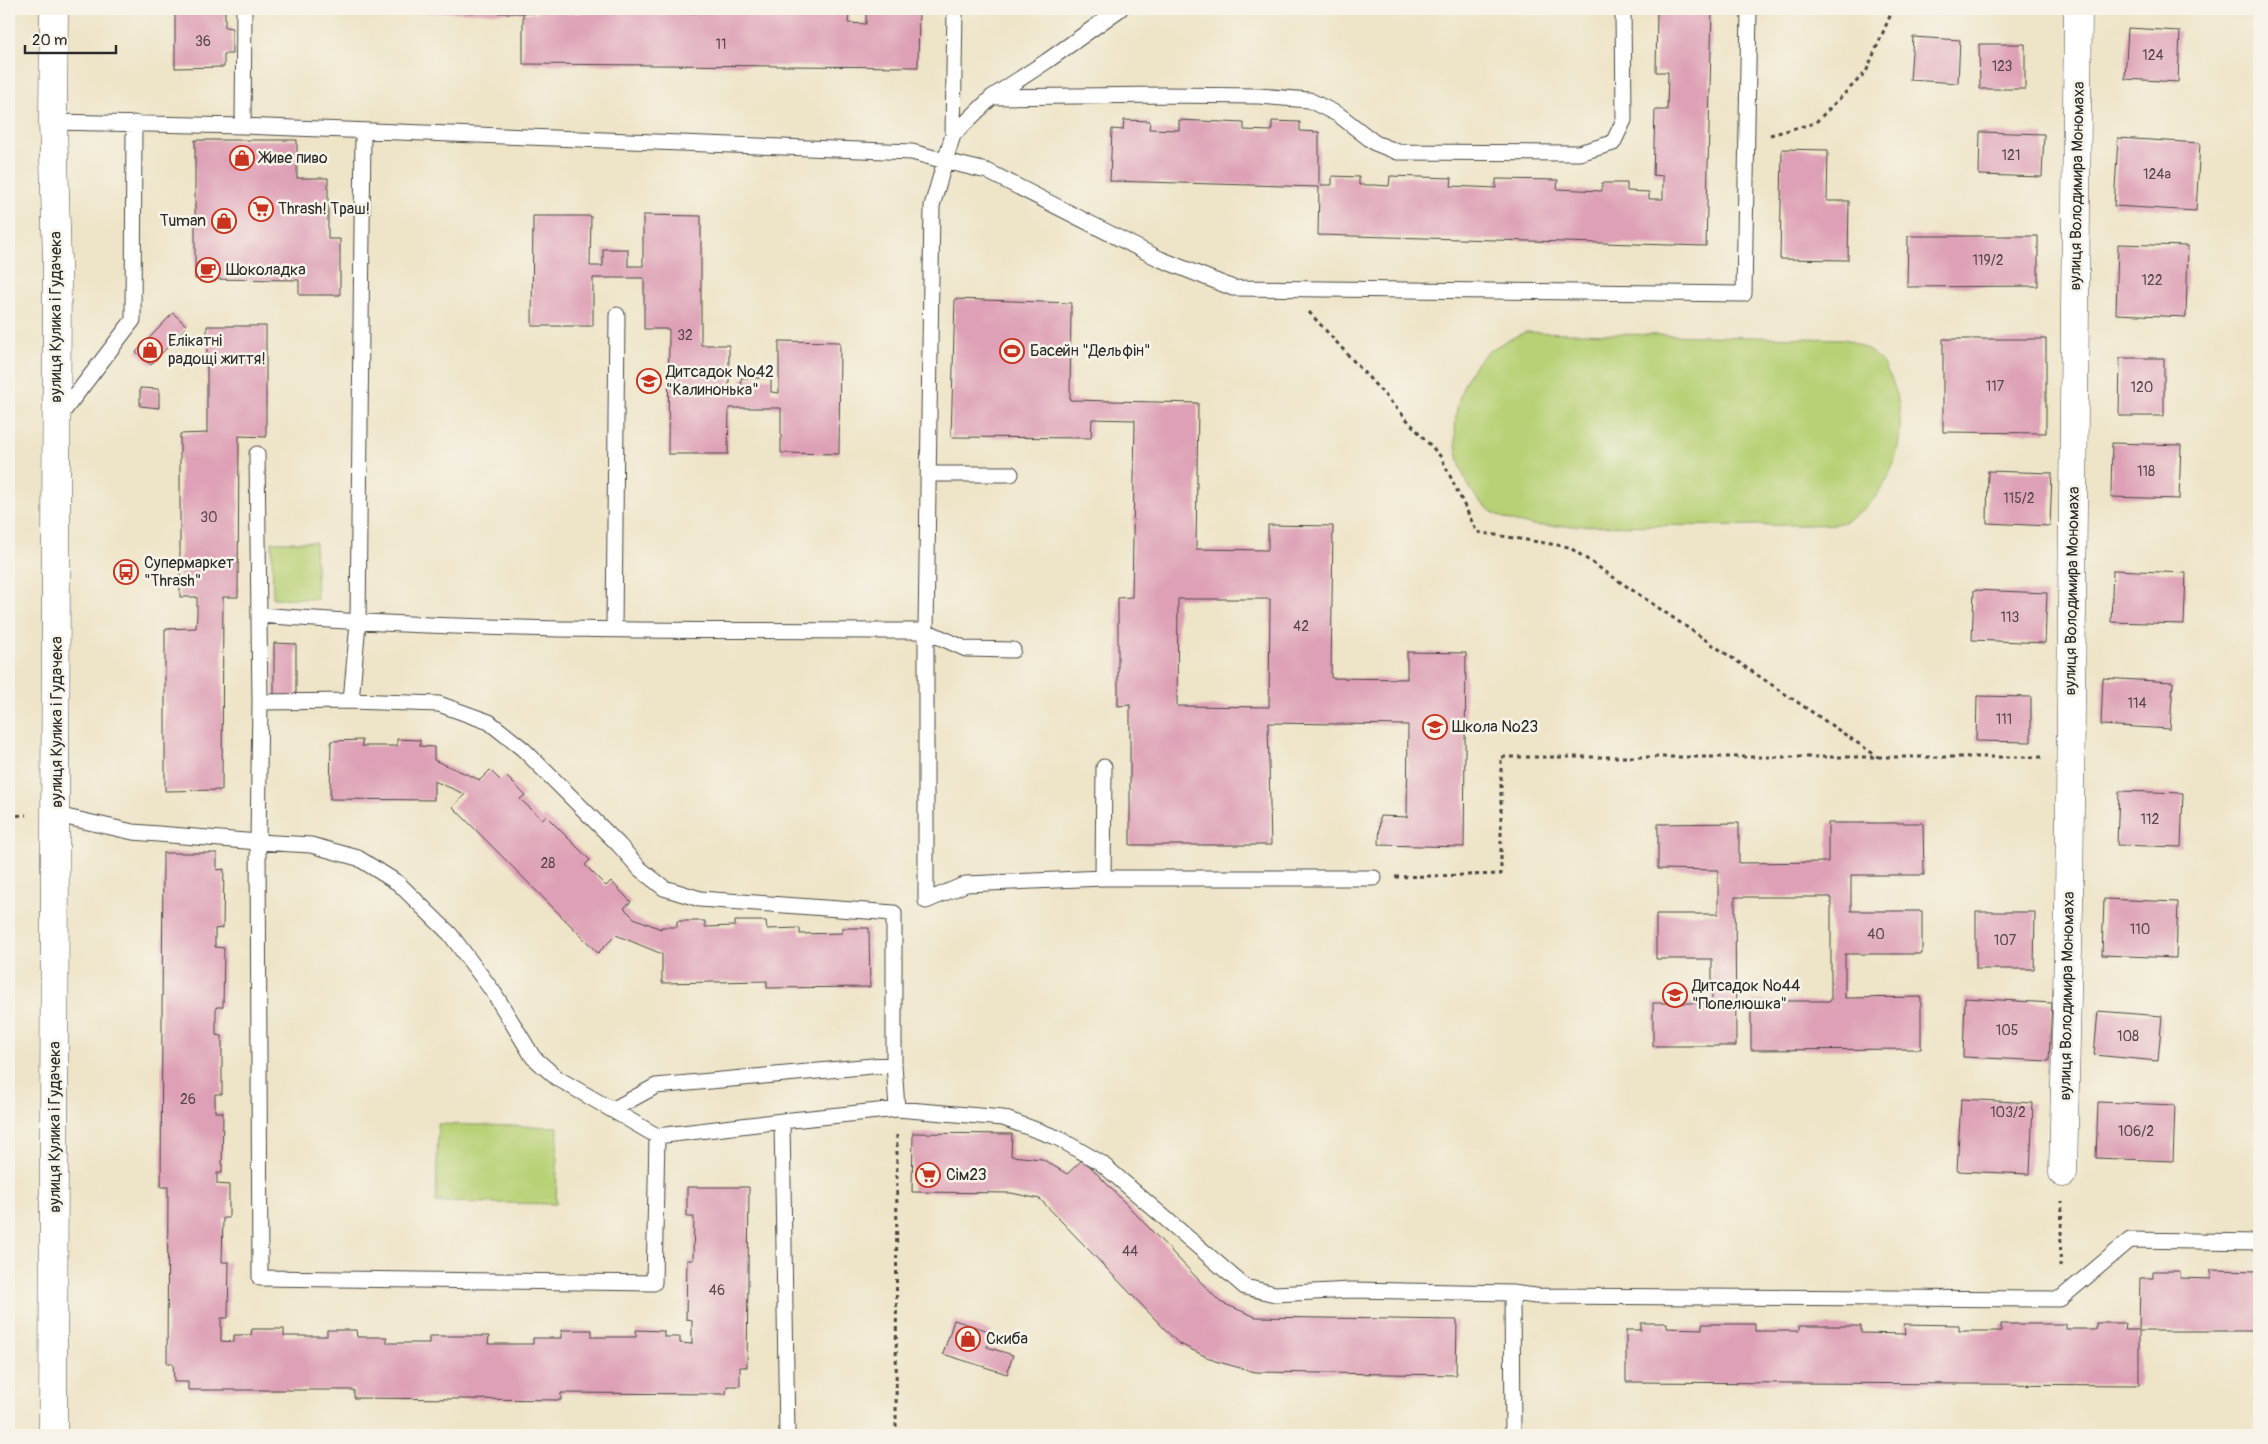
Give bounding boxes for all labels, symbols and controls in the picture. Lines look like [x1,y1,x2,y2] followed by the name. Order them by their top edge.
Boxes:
[25,22,116,54] scale bar
[32,31,67,50] text: 20 m
[195,33,211,50] house number: 36
[716,36,726,53] house number: 11
[2142,47,2164,64] house number: 124
[1992,58,2013,75] house number: 123
[2065,81,2089,291] street label: вулиця Володимира Мономаха
[229,145,255,171] shop icon: Живе пиво
[2002,147,2020,164] house number: 121
[257,148,328,168] place label: Живе пиво
[2143,166,2171,183] house number: 124а
[248,196,274,222] supermarket icon: Thrash! Траш!
[278,199,370,219] place label: Thrash! Траш!
[211,208,237,234] shop icon: Tuman
[160,211,206,231] place label: Tuman
[46,231,66,403] street label: вулиця Кулика і Гудачека
[1972,252,2004,269] house number: 119/2
[195,257,221,283] cafe icon: Шоколадка
[226,260,306,280] place label: Шоколадка
[2141,272,2163,289] house number: 122
[677,327,693,344] house number: 32
[168,331,266,369] place label: Елікатні радощі життя!
[137,337,163,363] shop icon: Елікатні радощі життя!
[999,338,1025,364] sports icon: Басейн "Дельфін"
[1030,341,1151,361] place label: Басейн "Дельфін"
[665,362,774,400] place label: Дитсадок №42 "Калинонька"
[636,368,662,394] school or university icon: Дитсадок №42 "Калинонька"
[1986,378,2005,395] house number: 117
[2131,379,2153,396] house number: 120
[2137,463,2155,480] house number: 118
[2060,486,2084,696] street label: вулиця Володимира Мономаха
[2003,490,2035,507] house number: 115/2
[200,509,218,526] house number: 30
[144,553,234,591] place label: Супермаркет "Thrash"
[113,559,139,585] bus stop icon: Супермаркет "Thrash"
[2001,609,2020,626] house number: 113
[1293,618,1309,635] house number: 42
[47,636,67,808] street label: вулиця Кулика і Гудачека
[2127,695,2147,712] house number: 114
[1996,711,2012,728] house number: 111
[1422,714,1448,740] school or university icon: Школа №23
[1452,717,1538,737] place label: Школа №23
[2141,811,2160,828] house number: 112
[541,855,555,872] house number: 28
[2055,891,2079,1101] street label: вулиця Володимира Мономаха
[2130,921,2150,938] house number: 110
[1867,926,1885,943] house number: 40
[1994,932,2017,949] house number: 107
[1691,976,1800,1014] place label: Дитсадок №44 "Попелюшка"
[1662,982,1688,1008] school or university icon: Дитсадок №44 "Попелюшка"
[1996,1022,2018,1039] house number: 105
[2117,1028,2139,1045] house number: 108
[45,1041,65,1213] street label: вулиця Кулика і Гудачека
[180,1091,196,1108] house number: 26
[1990,1104,2026,1121] house number: 103/2
[2118,1123,2154,1140] house number: 106/2
[915,1162,941,1188] supermarket icon: Сім23
[946,1165,987,1185] place label: Сім23
[1122,1243,1138,1260] house number: 44
[709,1282,725,1299] house number: 46
[955,1326,981,1352] shop icon: Скиба
[986,1329,1028,1349] place label: Скиба

